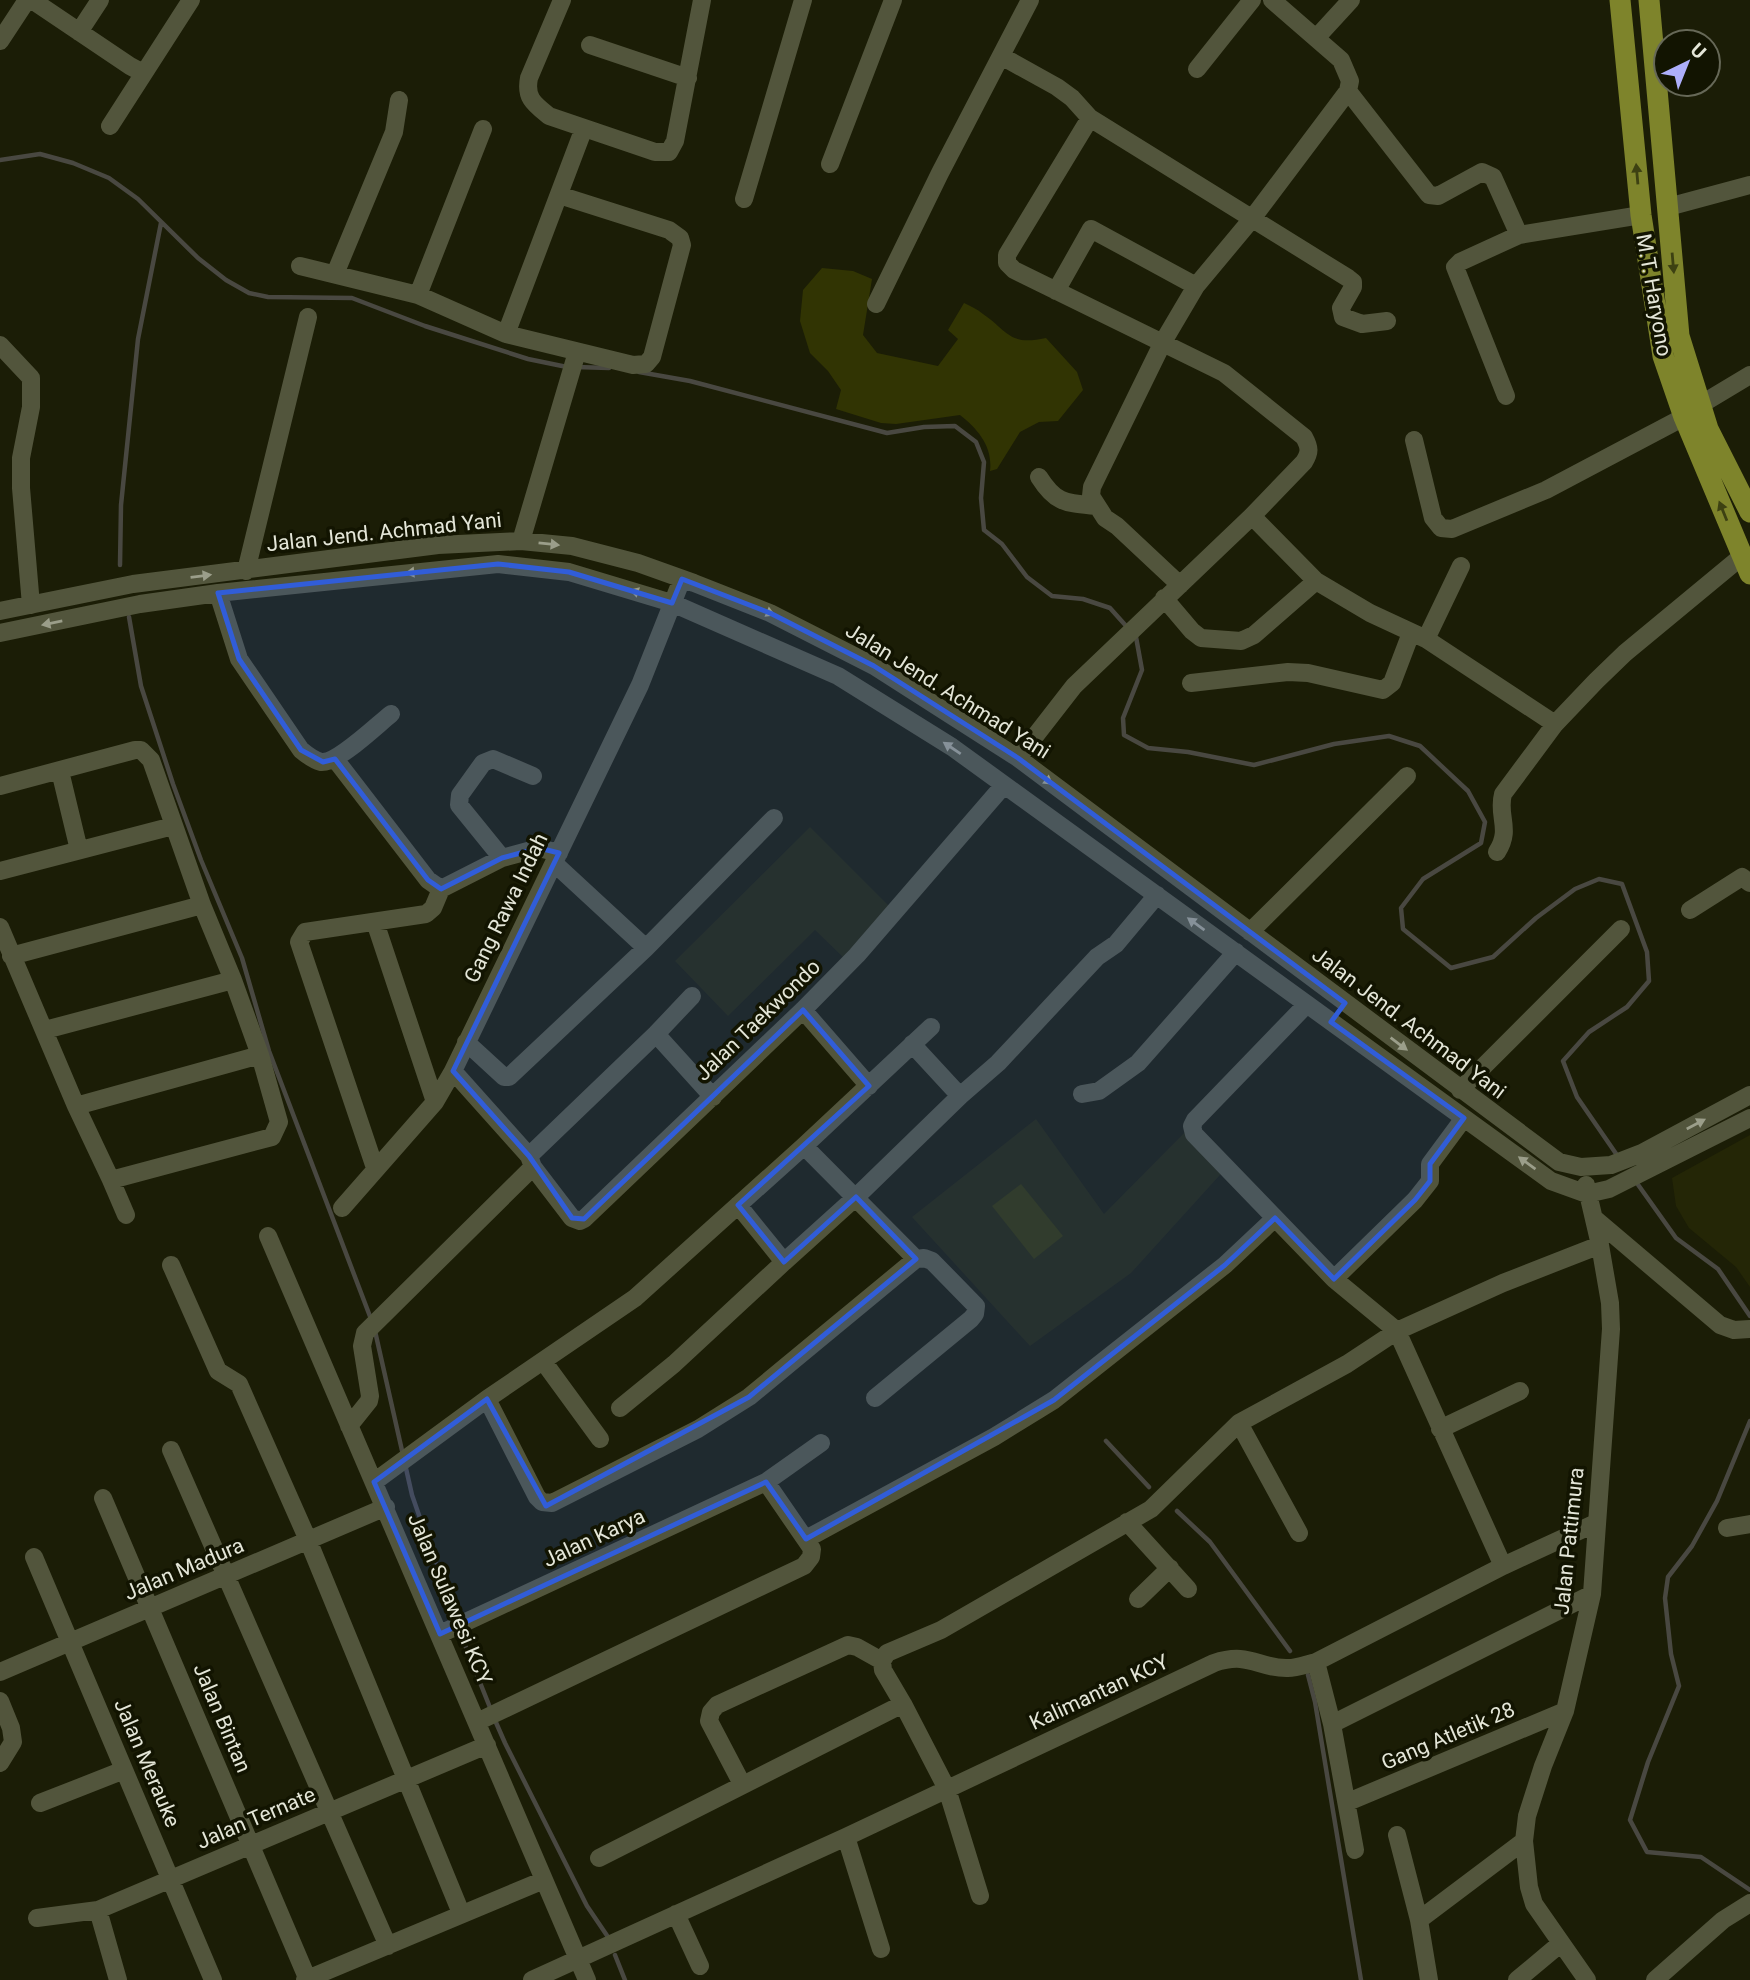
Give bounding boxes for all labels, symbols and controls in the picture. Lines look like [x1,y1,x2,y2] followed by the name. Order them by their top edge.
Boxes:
[1652,28,1722,98] north arrow
[1686,38,1711,64] text: U
[1631,163,1642,185] one-way arrow
[1631,232,1677,358] street label: M.T. Haryono
[1667,252,1678,274] one-way arrow
[1717,501,1728,522] one-way arrow
[265,508,503,556] street label: Jalan Jend. Achmad Yani
[538,538,560,549] one-way arrow
[405,567,427,578] one-way arrow
[190,571,212,582] one-way arrow
[629,588,650,598] one-way arrow
[755,605,775,617] one-way arrow
[41,617,63,628] one-way arrow
[841,618,1055,764] street label: Jalan Jend. Achmad Yani
[943,741,961,755] one-way arrow
[1035,770,1053,784] one-way arrow
[459,829,553,987] street label: Gang Rawa Indah
[1187,917,1205,931] one-way arrow
[1307,942,1511,1104] street label: Jalan Jend. Achmad Yani
[691,955,825,1085] street label: Jalan Taekwondo
[1390,1037,1408,1051] one-way arrow
[1686,1119,1706,1130] one-way arrow
[1518,1156,1536,1170] one-way arrow
[1549,1466,1589,1616] street label: Jalan Pattimura
[539,1504,649,1572] street label: Jalan Karya
[403,1510,497,1689] street label: Jalan Sulawesi KCY
[121,1533,247,1605] street label: Jalan Madura
[1026,1649,1173,1735] street label: Kalimantan KCY
[188,1660,256,1776] street label: Jalan Bintan
[109,1695,185,1831] street label: Jalan Merauke
[1378,1697,1518,1775] street label: Gang Atletik 28
[193,1782,319,1854] street label: Jalan Ternate

